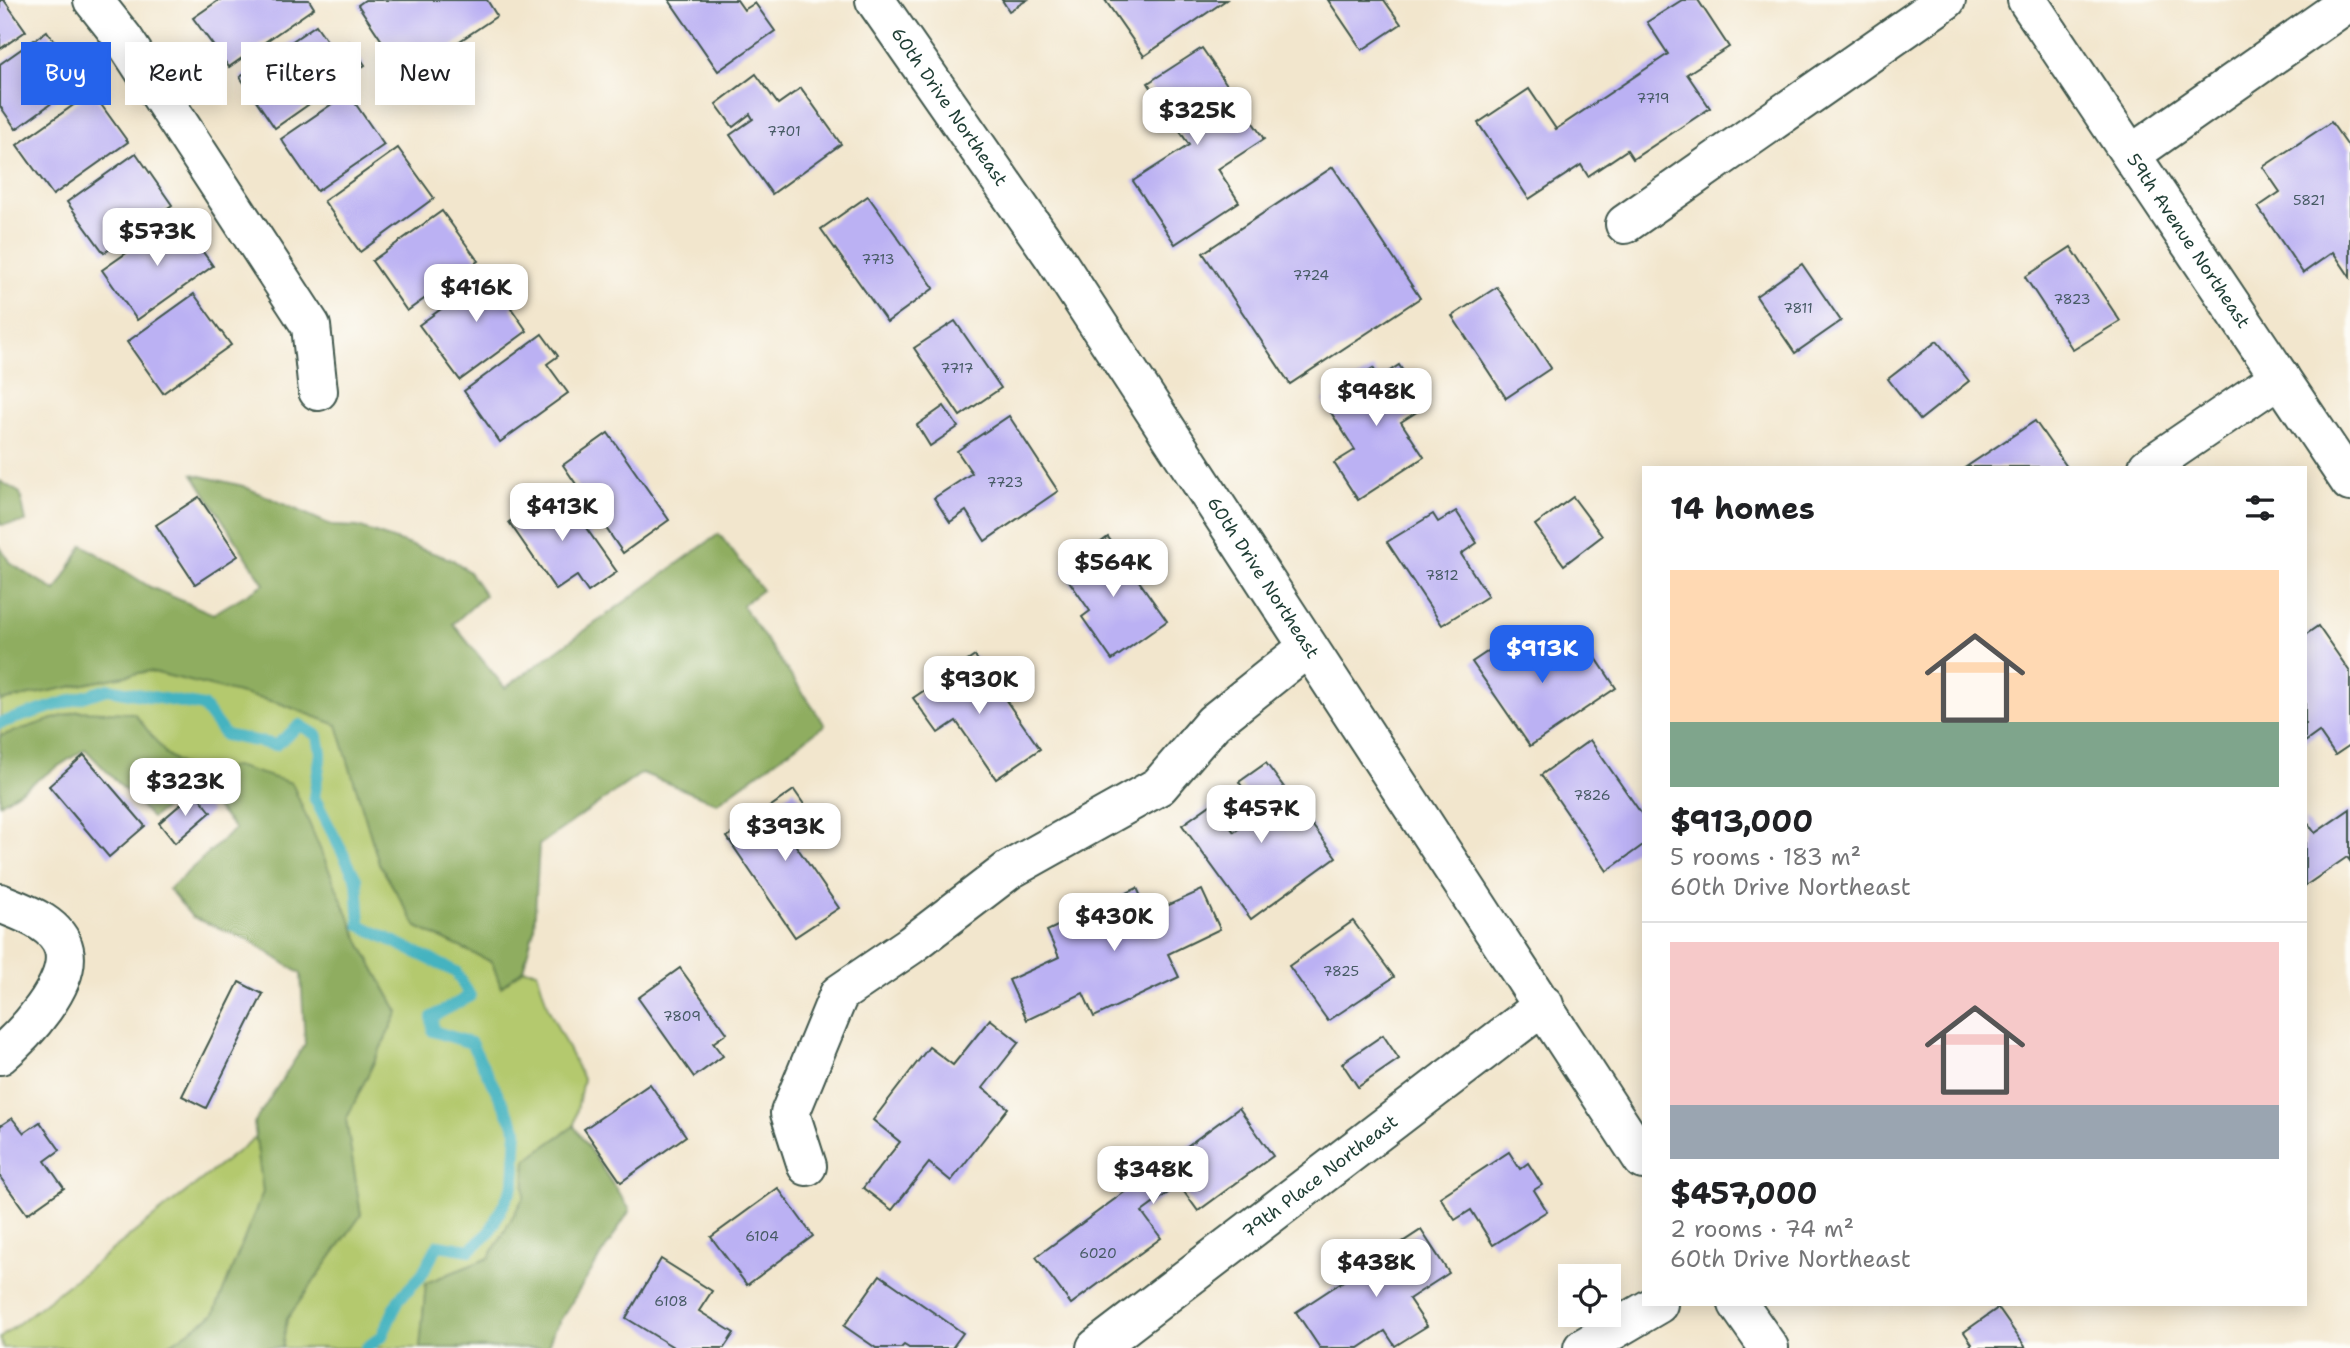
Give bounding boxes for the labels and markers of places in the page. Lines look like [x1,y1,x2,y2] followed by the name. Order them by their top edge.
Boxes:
[1148,88,1246,147] pin: $325K
[108,208,206,268] pin: $573K
[427,264,525,324] pin: $416K
[1327,368,1425,428] pin: $948K
[513,484,611,543] pin: $413K
[1064,540,1162,599] pin: $564K
[1493,626,1591,685] pin: $913K
[930,656,1028,716] pin: $930K
[136,758,234,818] pin: $323K
[1212,786,1310,845] pin: $457K
[736,804,834,863] pin: $393K
[1065,894,1163,953] pin: $430K
[1104,1146,1202,1206] pin: $348K
[1327,1240,1425,1299] pin: $438K

